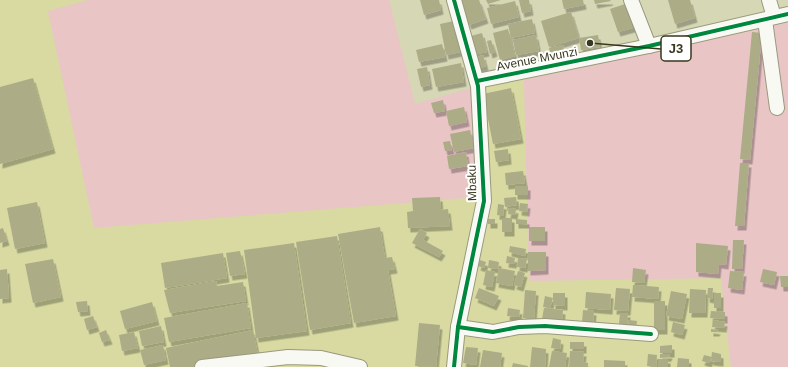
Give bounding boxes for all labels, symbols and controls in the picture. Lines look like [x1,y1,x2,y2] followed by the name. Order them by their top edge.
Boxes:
[661,36,691,61] callout: J3
[669,41,683,56] text: J3
[496,44,578,74] street label: Avenue Mvunzi
[465,165,479,201] street label: Mbaku

